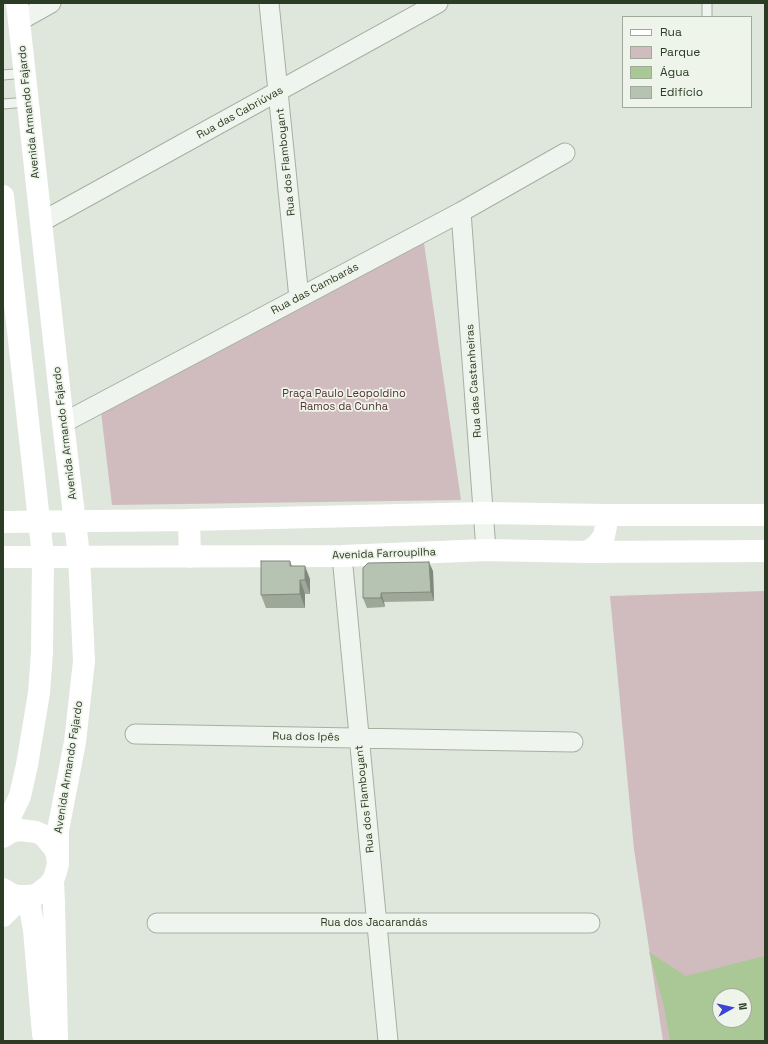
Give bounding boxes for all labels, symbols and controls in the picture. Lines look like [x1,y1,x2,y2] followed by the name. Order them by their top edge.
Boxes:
[622,16,752,108] legend
[660,24,682,40] text: Rua
[660,44,700,60] text: Parque
[15,45,43,179] street label: Avenida Armando Fajardo
[660,64,690,80] text: Água
[195,84,285,142] street label: Rua das Cabriúvas
[660,84,703,100] text: Edifício
[274,107,298,217] street label: Rua dos Flamboyant
[269,260,361,318] street label: Rua das Cambarás
[463,324,485,438] street label: Rua das Castanheiras
[50,366,80,500] street label: Avenida Armando Fajardo
[282,387,406,413] park label: Praça Paulo Leopoldino Ramos da Cunha
[332,546,436,562] street label: Avenida Farroupilha
[52,700,86,834] street label: Avenida Armando Fajardo
[272,730,340,744] street label: Rua dos Ipês
[353,744,377,854] street label: Rua dos Flamboyant
[321,916,427,930] street label: Rua dos Jacarandás
[712,988,752,1028] north arrow
[735,1002,750,1011] text: N

